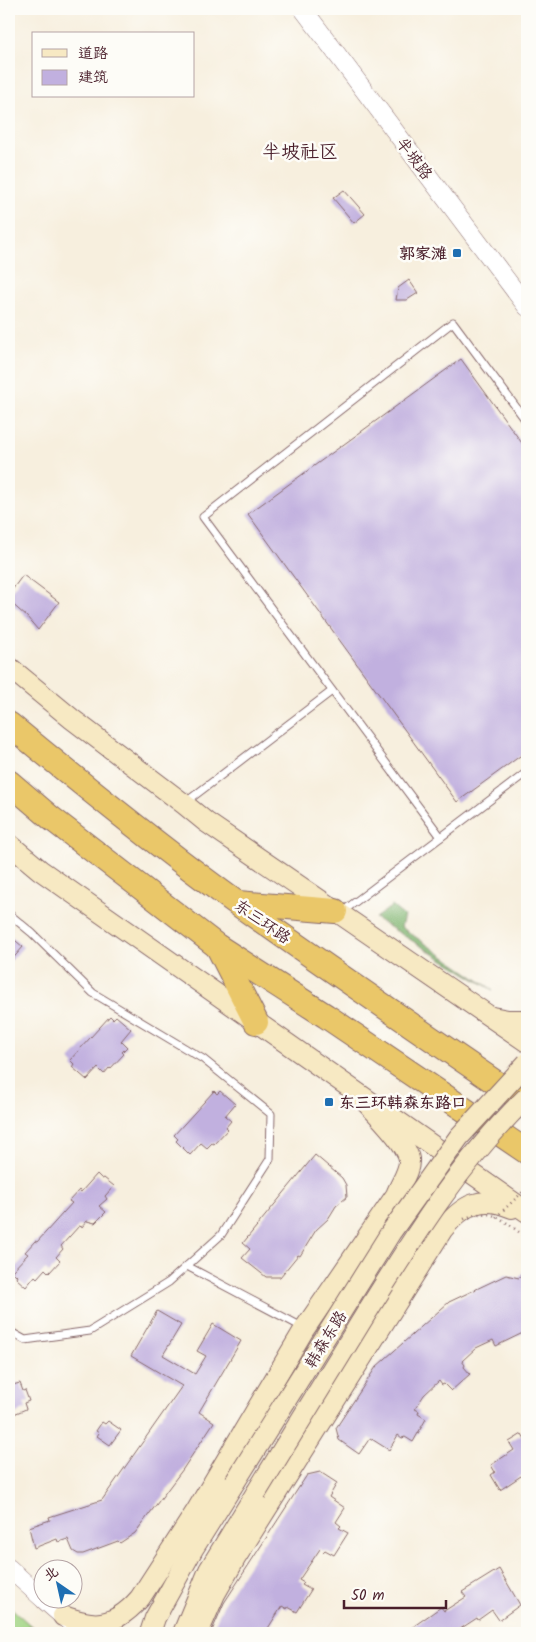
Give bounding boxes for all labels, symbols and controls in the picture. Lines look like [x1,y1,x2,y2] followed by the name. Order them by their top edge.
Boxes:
[32,32,195,98] legend
[78,42,108,66] text: 道路
[78,66,108,90] text: 建筑
[389,132,438,186] street label: 半坡路
[262,138,338,168] district label: 半坡社区
[399,242,447,267] place label: 郭家滩
[451,247,463,259] marker: 郭家滩
[229,894,296,951] street label: 东三环路
[339,1091,467,1116] place label: 东三环韩森东路口
[323,1096,335,1108] marker: 东三环韩森东路口
[299,1306,354,1374] street label: 韩森东路
[32,1560,82,1610] north arrow
[39,1561,63,1587] text: 北
[344,1577,446,1609] scale bar
[351,1584,385,1608] text: 50 m

